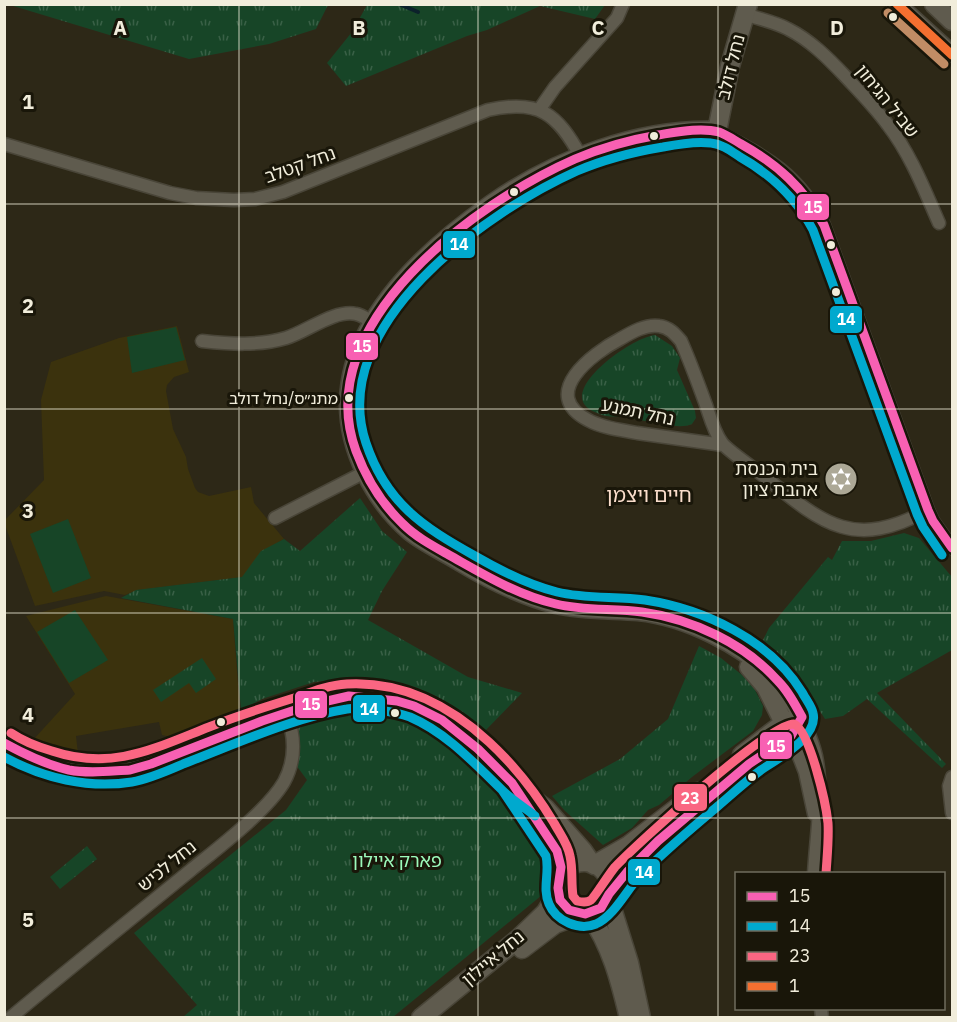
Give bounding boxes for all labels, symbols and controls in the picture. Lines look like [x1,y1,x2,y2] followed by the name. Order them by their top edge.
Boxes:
[887,11,899,23] unlabelled marker
[113,14,127,41] text: A
[352,14,366,41] text: B
[591,14,605,41] text: C
[830,14,844,41] text: D
[711,32,750,102] street label: נחל דולב
[851,59,924,142] street label: שביל הגיחון
[22,88,34,115] text: 1
[648,130,660,142] unlabelled marker
[261,141,339,188] street label: נחל קטלב
[508,186,520,198] unlabelled marker
[796,193,830,221] line badge: 15
[803,197,823,217] text: 15
[442,230,476,259] line badge: 14
[449,234,469,254] text: 14
[825,239,837,251] unlabelled marker
[830,286,842,298] unlabelled marker
[22,292,34,319] text: 2
[829,305,863,334] line badge: 14
[836,309,856,329] text: 14
[345,332,379,361] line badge: 15
[352,336,372,356] text: 15
[229,388,338,408] place label: מתנ״ס/נחל דולב
[343,392,355,404] marker: מתנ״ס/נחל דולב
[600,393,676,430] street label: נחל תמנע
[735,457,818,501] place label: בית הכנסת אהבת ציון
[823,461,859,497] synagogue icon: בית הכנסת אהבת ציון
[606,481,692,508] district label: חיים ויצמן
[22,497,34,524] text: 3
[294,690,328,719] line badge: 15
[301,694,321,714] text: 15
[352,694,386,723] line badge: 14
[359,699,379,719] text: 14
[22,701,34,728] text: 4
[389,707,401,719] unlabelled marker
[215,716,227,728] unlabelled marker
[759,731,793,760] line badge: 15
[766,736,786,756] text: 15
[746,771,758,783] unlabelled marker
[673,783,708,812] line badge: 23
[680,788,700,808] text: 23
[133,835,201,896] street label: נחל לכיש
[352,849,442,872] park label: פארק איילון
[627,858,661,886] line badge: 14
[634,862,654,882] text: 14
[735,872,945,1010] legend
[789,884,811,907] text: 15
[22,906,34,933] text: 5
[789,914,811,937] text: 14
[457,925,529,990] street label: נחל איילון
[789,944,811,967] text: 23
[789,974,800,997] text: 1

